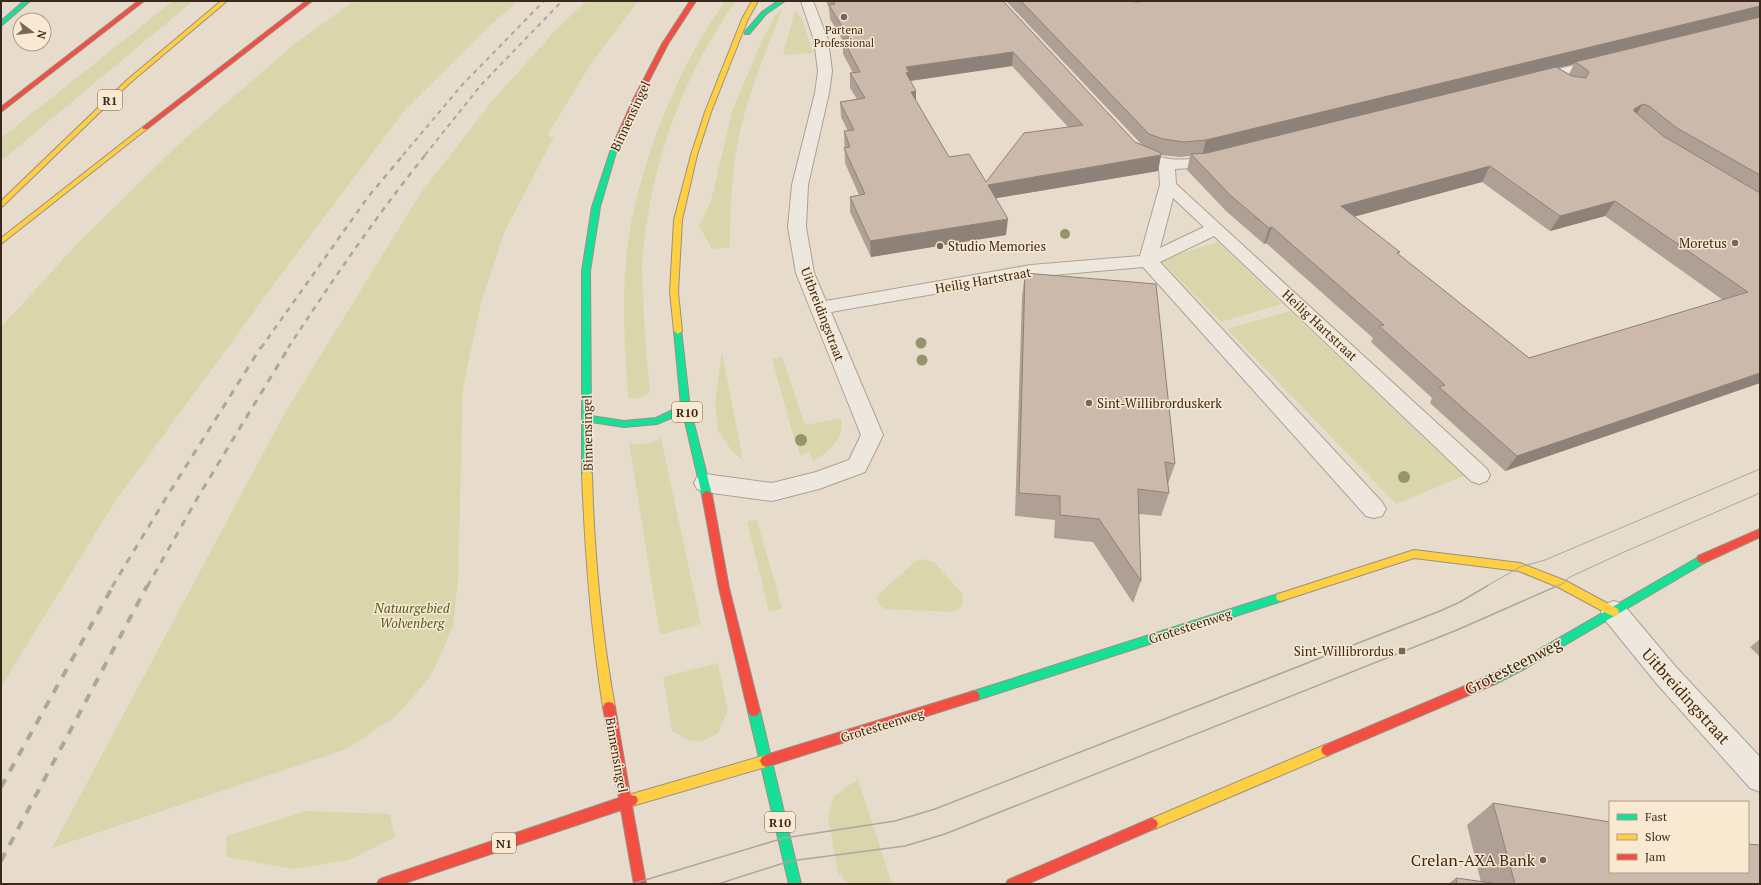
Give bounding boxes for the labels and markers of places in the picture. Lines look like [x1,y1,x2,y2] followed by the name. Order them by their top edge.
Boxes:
[839,12,849,22] marker: Partena Professional
[814,23,874,50] place label: Partena Professional
[1679,234,1727,252] place label: Moretus
[948,237,1046,255] place label: Studio Memories
[1730,238,1740,248] marker: Moretus
[935,241,945,251] marker: Studio Memories
[1097,394,1222,412] place label: Sint-Willibrorduskerk
[1084,398,1094,408] marker: Sint-Willibrorduskerk
[1294,642,1394,660] place label: Sint-Willibrordus
[1397,646,1407,656] marker: Sint-Willibrordus
[1411,849,1536,871] place label: Crelan-AXA Bank
[1538,855,1548,865] marker: Crelan-AXA Bank

